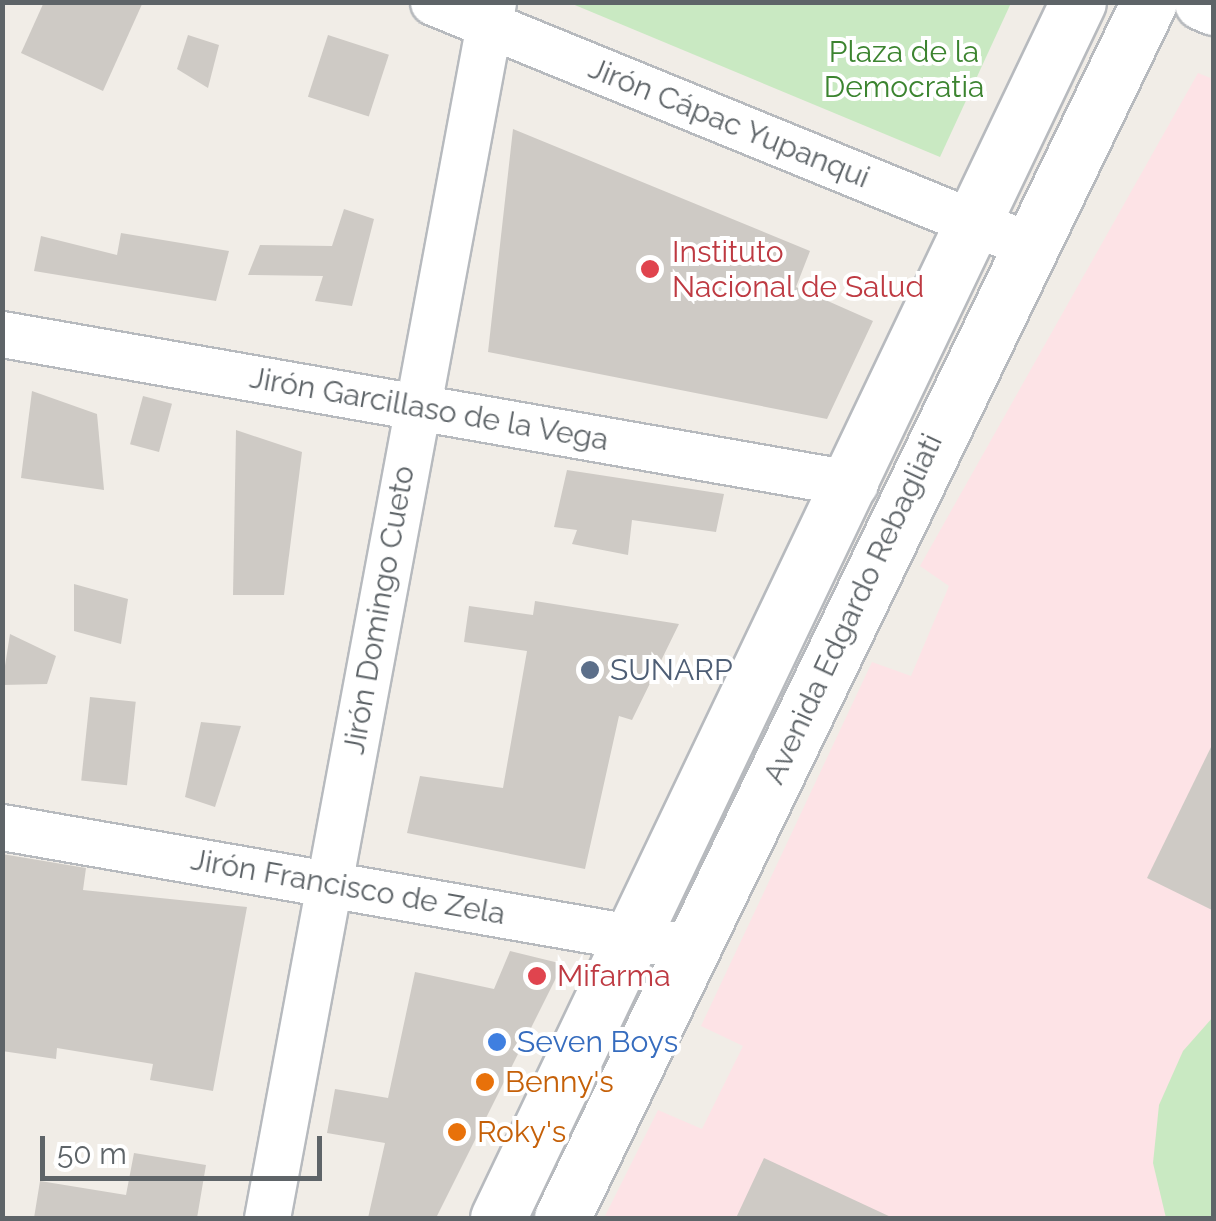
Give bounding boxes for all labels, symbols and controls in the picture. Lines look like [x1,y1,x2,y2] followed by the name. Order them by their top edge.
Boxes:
[824,34,984,104] park label: Plaza de la Democratia
[583,50,875,196] street label: Jirón Cápac Yupanqui
[672,234,925,304] place label: Instituto Nacional de Salud
[637,256,663,282] marker: Instituto Nacional de Salud
[246,360,612,458] street label: Jirón Garcillaso de la Vega
[756,428,950,790] street label: Avenida Edgardo Rebagliati
[336,463,422,757] street label: Jirón Domingo Cueto
[610,652,733,688] place label: SUNARP
[579,659,601,681] marker: SUNARP
[188,842,508,932] street label: Jirón Francisco de Zela
[557,958,670,994] place label: Mifarma
[526,965,548,987] marker: Mifarma
[517,1024,678,1060] place label: Seven Boys
[486,1031,508,1053] marker: Seven Boys
[505,1064,614,1100] place label: Benny's
[474,1071,496,1093] marker: Benny's
[477,1114,566,1150] place label: Roky's
[45,1116,328,1178] scale bar
[446,1121,468,1143] marker: Roky's
[57,1136,127,1171] text: 50 m

